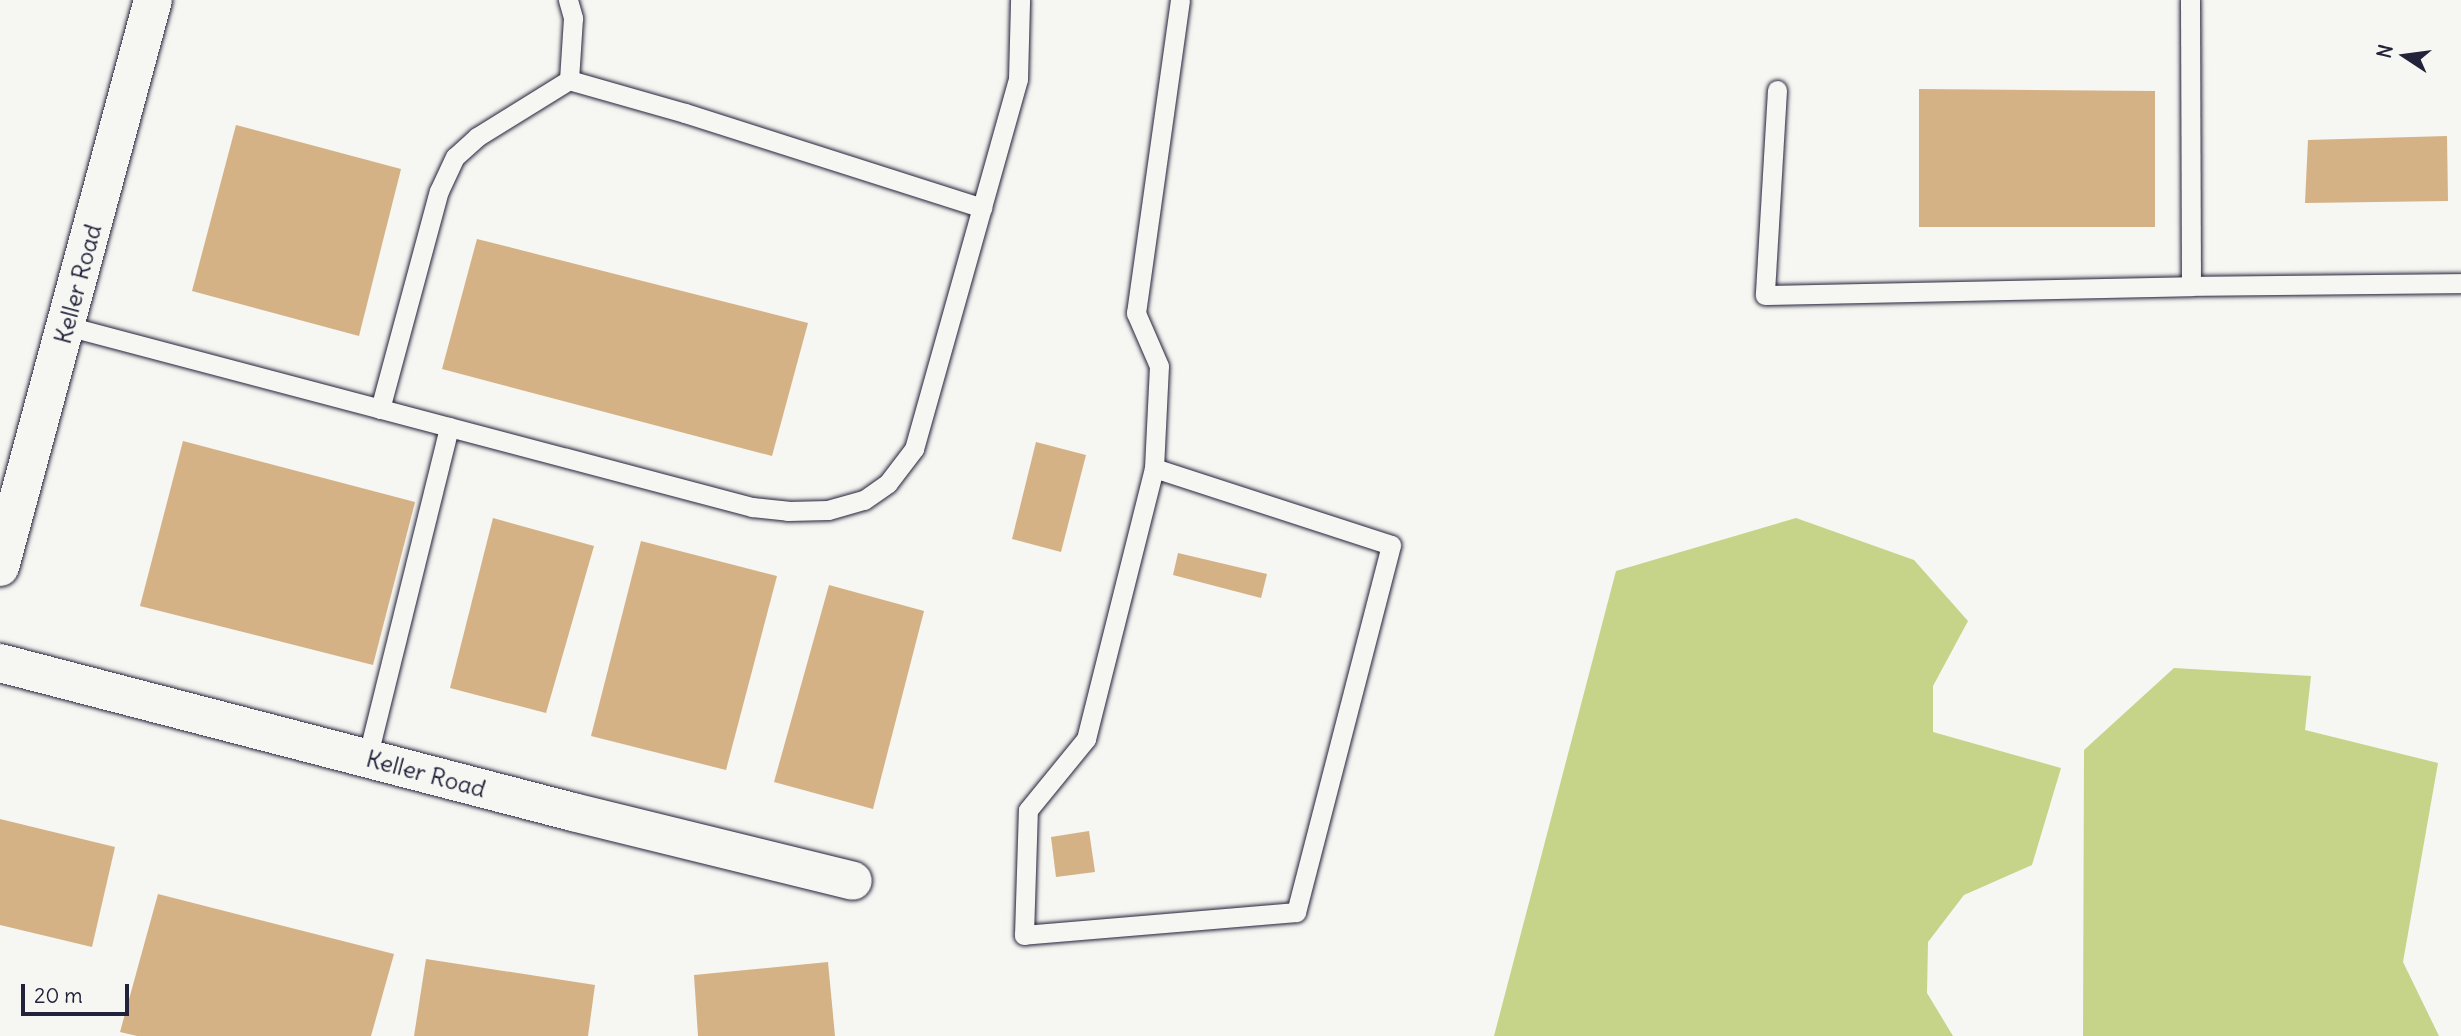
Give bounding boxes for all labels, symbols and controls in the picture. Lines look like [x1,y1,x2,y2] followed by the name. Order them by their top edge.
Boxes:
[2370,21,2440,91] north arrow
[2371,42,2398,60] text: N
[48,221,108,347] street label: Keller Road
[363,744,489,804] street label: Keller Road
[24,970,133,1014] scale bar
[34,982,83,1009] text: 20 m

